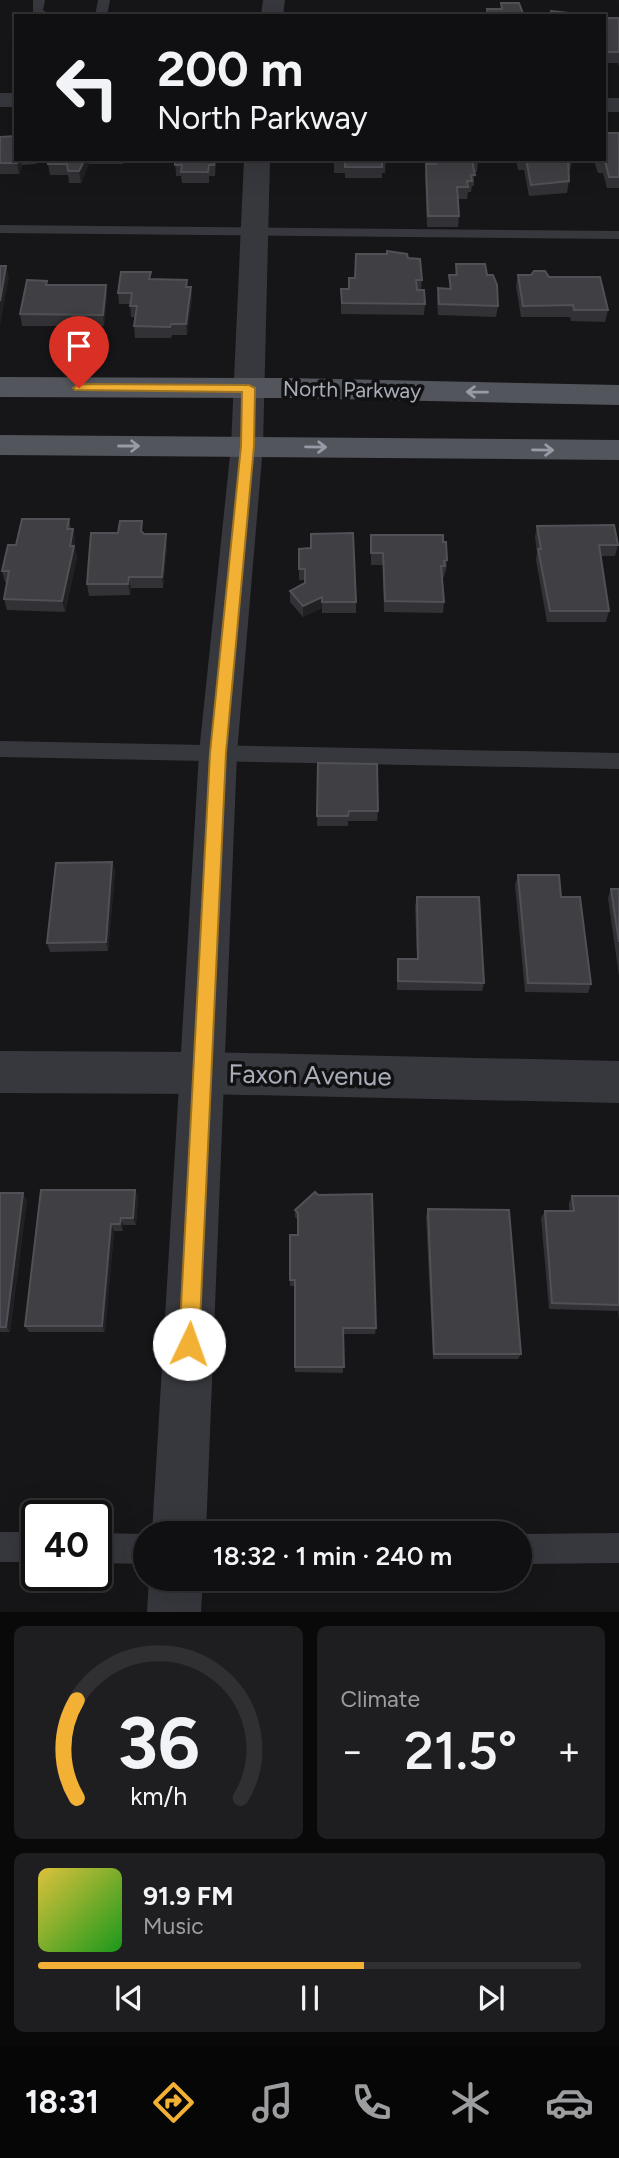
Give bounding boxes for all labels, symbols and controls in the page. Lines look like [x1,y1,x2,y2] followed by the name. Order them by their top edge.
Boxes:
[157,39,303,98] text: 200 m
[42,42,133,133] icon: left
[157,99,368,137] text: North Parkway
[49,316,109,388] pin
[60,327,98,365] icon: arrive
[283,376,421,403] street label: North Parkway
[466,385,489,399] one-way arrow
[117,439,140,453] one-way arrow
[304,440,327,454] one-way arrow
[531,443,554,456] one-way arrow
[228,1058,392,1092] street label: Faxon Avenue
[152,1307,226,1381] position arrow
[21,1500,112,1591] speed limit sign: 40
[213,1540,452,1572] text: 18:32 · 1 min · 240 m
[341,1685,420,1713] text: Climate
[117,1700,200,1787] text: 36
[404,1720,517,1782] text: 21.5°
[341,1728,364,1774] text: −
[557,1728,581,1774] text: +
[130,1781,187,1811] text: km/h
[143,1880,233,1912] text: 91.9 FM
[143,1912,204,1940] text: Music
[110,1979,148,2017] icon: previous
[291,1979,329,2017] icon: pause
[472,1979,510,2017] icon: next
[149,2078,198,2127] icon: directions
[248,2078,297,2127] icon: music
[347,2078,396,2127] icon: phone
[446,2078,495,2127] icon: climate
[545,2078,594,2127] icon: car
[25,2083,99,2121] text: 18:31

